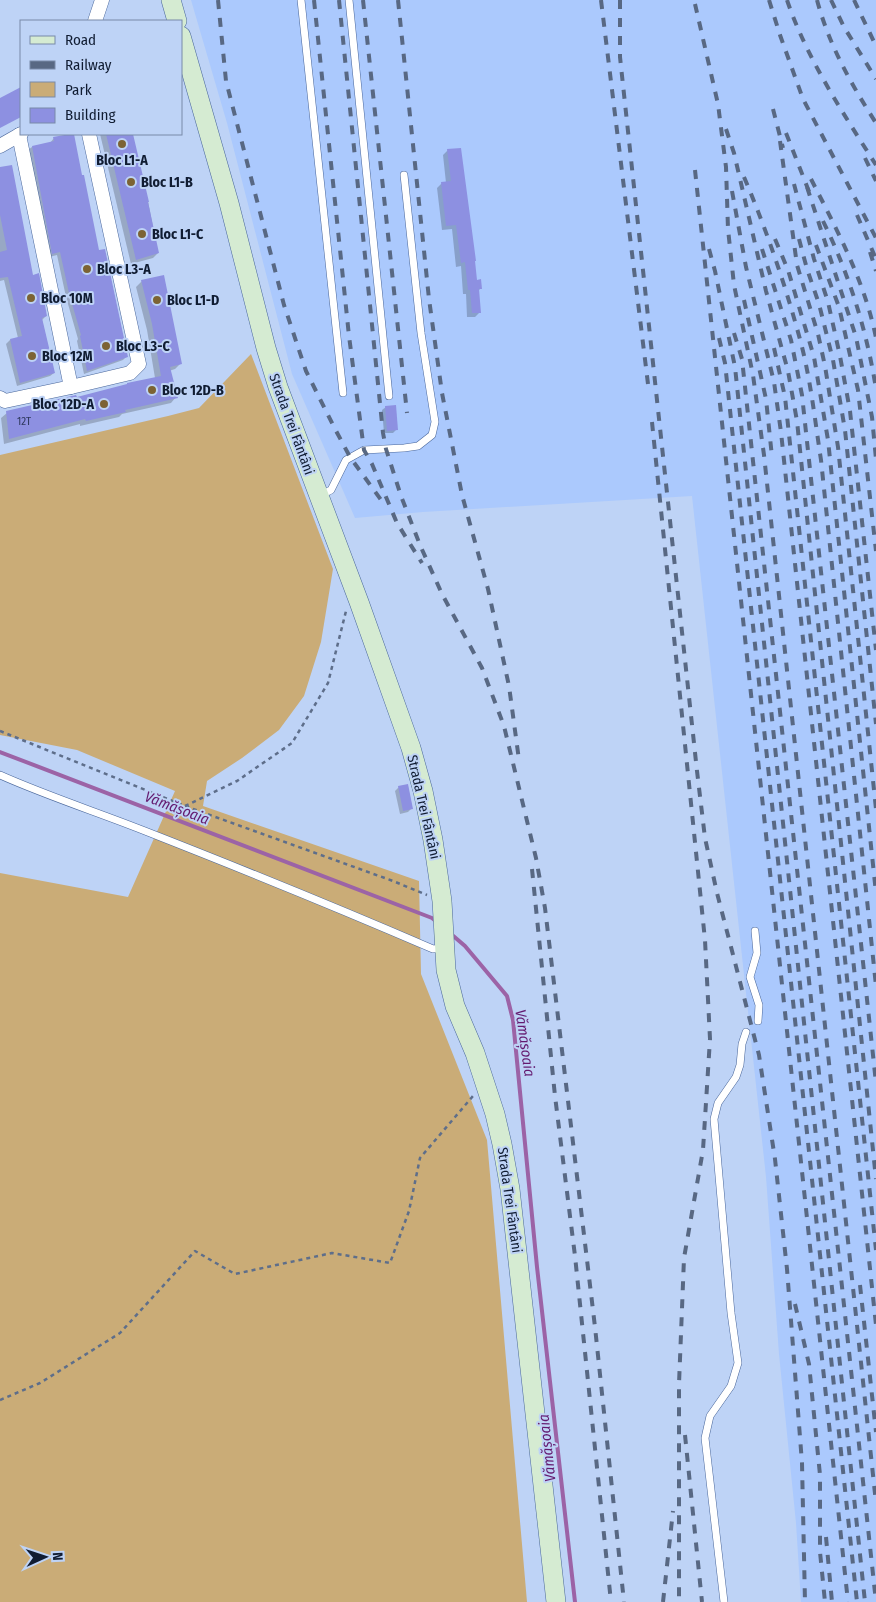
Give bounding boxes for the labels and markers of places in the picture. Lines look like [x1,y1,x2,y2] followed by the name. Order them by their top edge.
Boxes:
[116,138,128,150] marker: Bloc L1-A
[96,152,148,169] place label: Bloc L1-A
[141,174,193,191] place label: Bloc L1-B
[125,176,137,188] marker: Bloc L1-B
[152,226,204,243] place label: Bloc L1-C
[136,228,148,240] marker: Bloc L1-C
[97,261,151,278] place label: Bloc L3-A
[81,263,93,275] marker: Bloc L3-A
[41,290,93,307] place label: Bloc 10M
[25,292,37,304] marker: Bloc 10M
[167,292,219,309] place label: Bloc L1-D
[151,294,163,306] marker: Bloc L1-D
[116,338,170,355] place label: Bloc L3-C
[100,340,112,352] marker: Bloc L3-C
[42,348,93,365] place label: Bloc 12M
[26,350,38,362] marker: Bloc 12M
[162,382,224,399] place label: Bloc 12D-B
[146,384,158,396] marker: Bloc 12D-B
[32,396,94,413] place label: Bloc 12D-A
[98,398,110,410] marker: Bloc 12D-A

